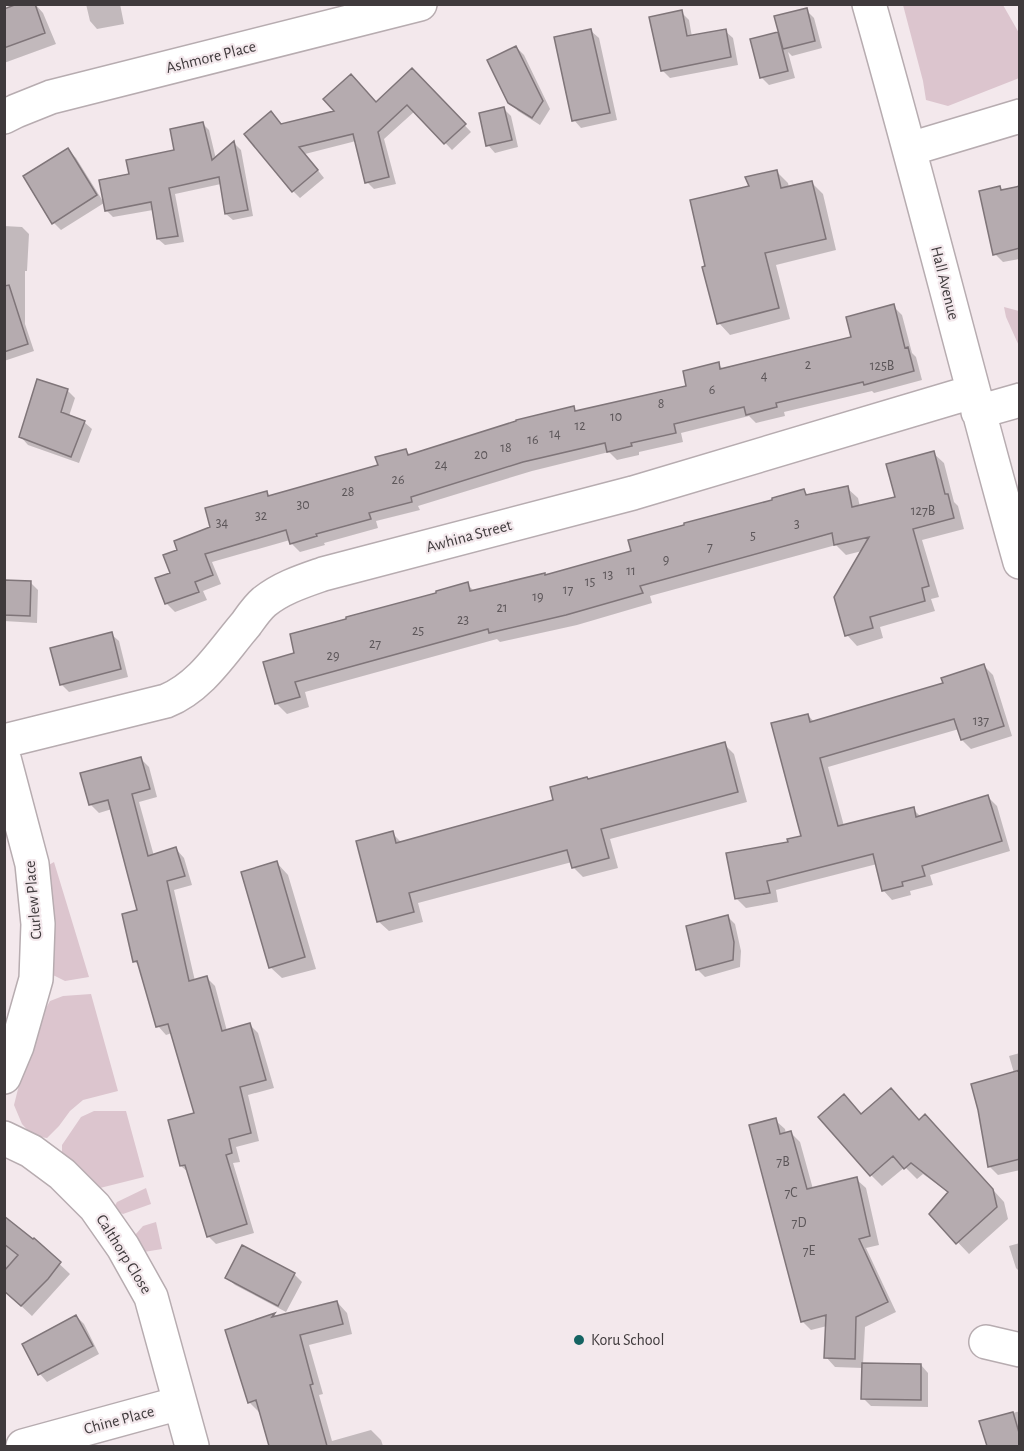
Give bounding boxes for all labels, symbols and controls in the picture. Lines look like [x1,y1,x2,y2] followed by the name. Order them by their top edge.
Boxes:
[164,38,258,76] street label: Ashmore Place
[928,245,962,321] street label: Hall Avenue
[805,358,811,372] house number: 2
[870,359,894,373] house number: 125B
[761,369,768,383] house number: 4
[709,383,715,397] house number: 6
[658,397,664,411] house number: 8
[610,410,622,424] house number: 10
[574,419,586,433] house number: 12
[549,427,561,441] house number: 14
[527,433,539,447] house number: 16
[500,441,512,455] house number: 18
[474,448,488,462] house number: 20
[434,458,448,472] house number: 24
[392,473,404,487] house number: 26
[341,485,355,499] house number: 28
[296,498,310,512] house number: 30
[911,504,935,518] house number: 127B
[255,509,267,523] house number: 32
[216,516,229,530] house number: 34
[424,517,514,555] street label: Awhina Street
[794,517,800,531] house number: 3
[750,529,756,543] house number: 5
[707,540,713,554] house number: 7
[663,553,669,567] house number: 9
[626,564,636,578] house number: 11
[603,568,614,582] house number: 13
[585,575,595,589] house number: 15
[563,583,573,597] house number: 17
[532,590,544,604] house number: 19
[496,601,508,615] house number: 21
[457,613,469,627] house number: 23
[412,624,424,638] house number: 25
[369,637,381,651] house number: 27
[327,649,339,663] house number: 29
[973,714,989,728] house number: 137
[22,860,44,940] street label: Curlew Place
[776,1155,790,1169] house number: 7B
[784,1186,798,1200] house number: 7C
[93,1212,155,1296] street label: Calthorp Close
[792,1216,806,1230] house number: 7D
[803,1244,816,1258] house number: 7E
[591,1332,664,1348] place label: Koru School
[572,1333,586,1347] marker: Koru School
[82,1403,156,1437] street label: Chine Place

